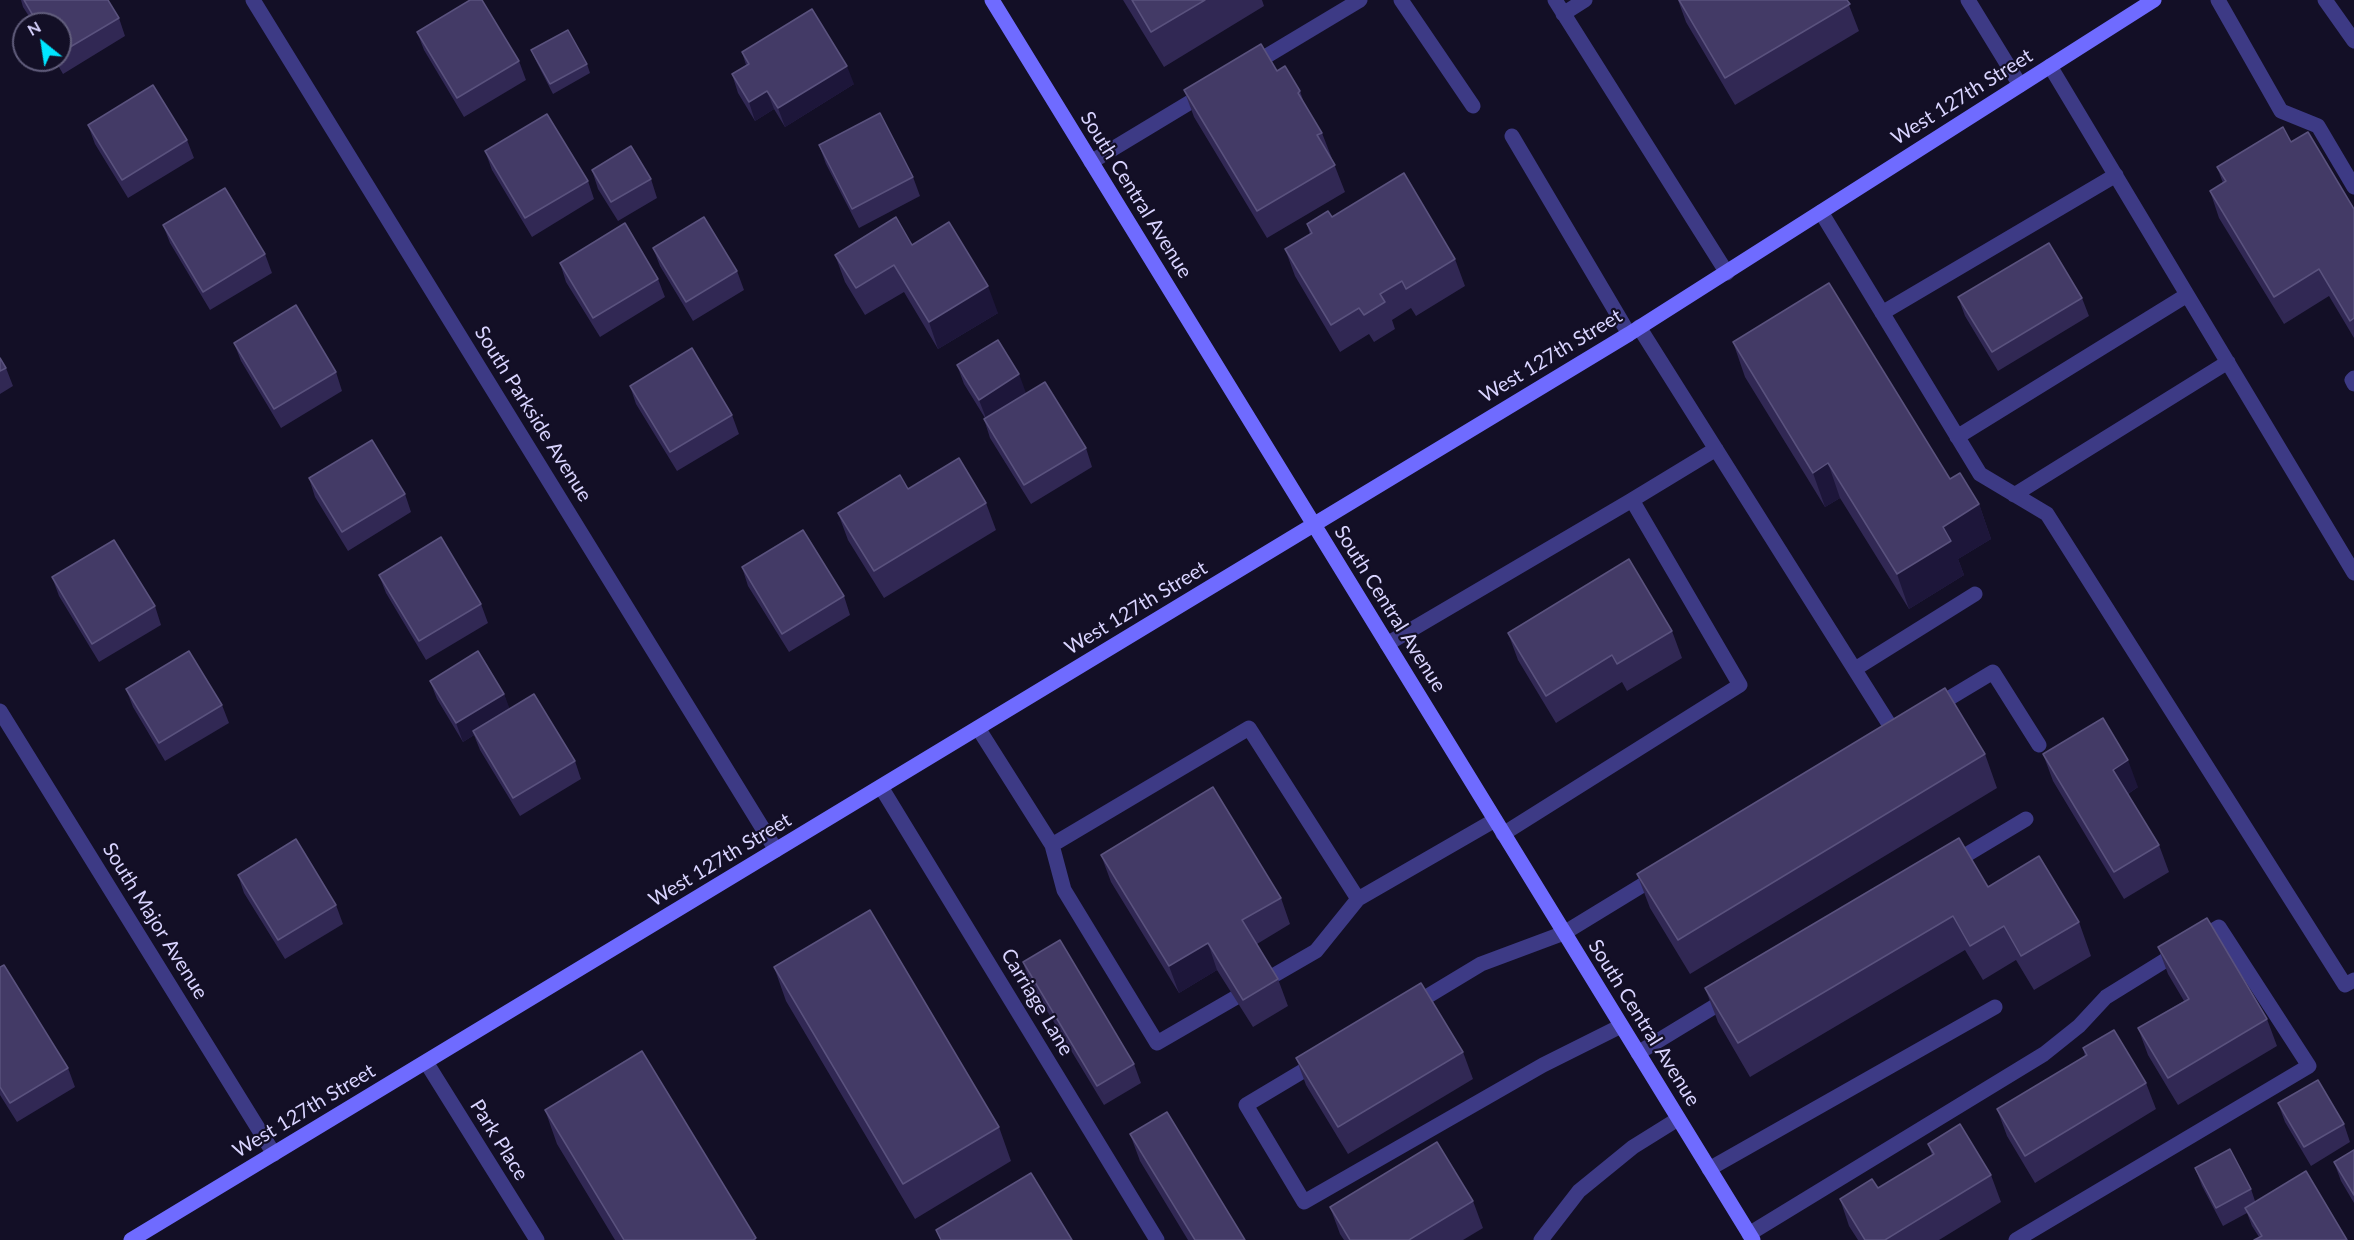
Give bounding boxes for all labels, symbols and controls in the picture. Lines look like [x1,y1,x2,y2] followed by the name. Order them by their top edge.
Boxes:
[12,12,72,72] north arrow
[24,16,44,39] text: N
[1887,44,2037,150] street label: West 127th Street
[1075,107,1197,283] street label: South Central Avenue
[1475,304,1627,408] street label: West 127th Street
[469,322,597,506] street label: South Parkside Avenue
[1329,521,1451,697] street label: South Central Avenue
[1060,556,1212,660] street label: West 127th Street
[644,808,796,912] street label: West 127th Street
[97,838,213,1004] street label: South Major Avenue
[1583,935,1705,1111] street label: South Central Avenue
[996,944,1078,1060] street label: Carriage Lane
[228,1059,380,1163] street label: West 127th Street
[465,1095,533,1185] street label: Park Place

